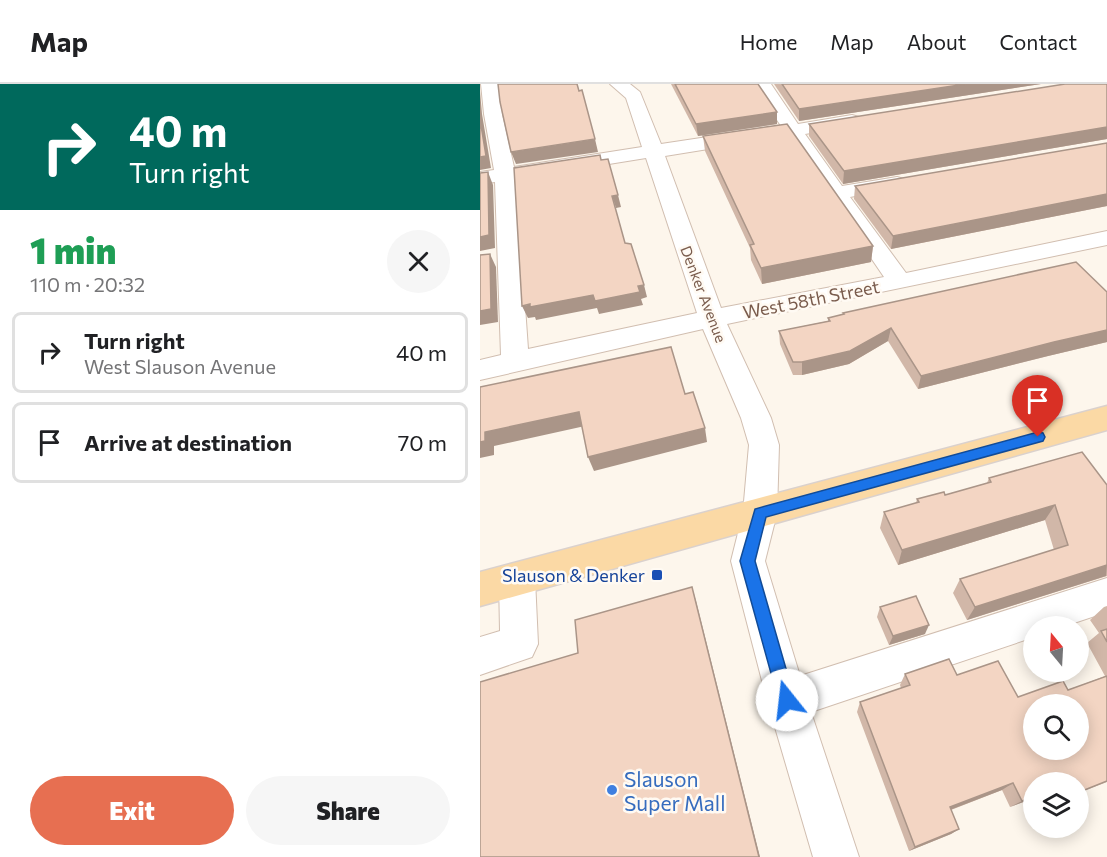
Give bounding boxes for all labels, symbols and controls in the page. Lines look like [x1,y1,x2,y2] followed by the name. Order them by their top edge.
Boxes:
[30,24,88,58] text: Map
[740,29,797,54] text: Home
[830,29,874,54] text: Map
[907,29,966,54] text: About
[999,29,1077,54] text: Contact
[129,104,227,156] text: 40 m
[30,108,108,186] icon: right
[129,156,249,189] text: Turn right
[30,227,116,271] text: 1 min
[387,230,450,293] button: close
[677,243,731,345] street label: Denker Avenue
[30,272,145,296] text: 110 m · 20:32
[741,275,881,323] street label: West 58th Street
[84,327,185,354] text: Turn right
[33,336,66,369] icon: right
[396,339,447,366] text: 40 m
[84,354,276,378] text: West Slauson Avenue
[1012,375,1063,437] pin
[1021,384,1054,417] icon: arrive
[33,426,66,459] icon: arrive
[84,429,292,456] text: Arrive at destination
[398,429,447,456] text: 70 m
[502,564,645,586] place label: Slauson & Denker
[650,568,664,582] marker: Slauson & Denker
[1023,616,1089,682] north arrow
[1023,616,1089,838] map controls
[755,668,819,732] position arrow
[1023,694,1089,760] button: search
[624,766,726,815] place label: Slauson Super Mall
[1023,772,1089,838] button: layers
[30,776,234,845] button: Exit
[246,776,450,845] button: Share
[605,783,619,797] marker: Slauson Super Mall

